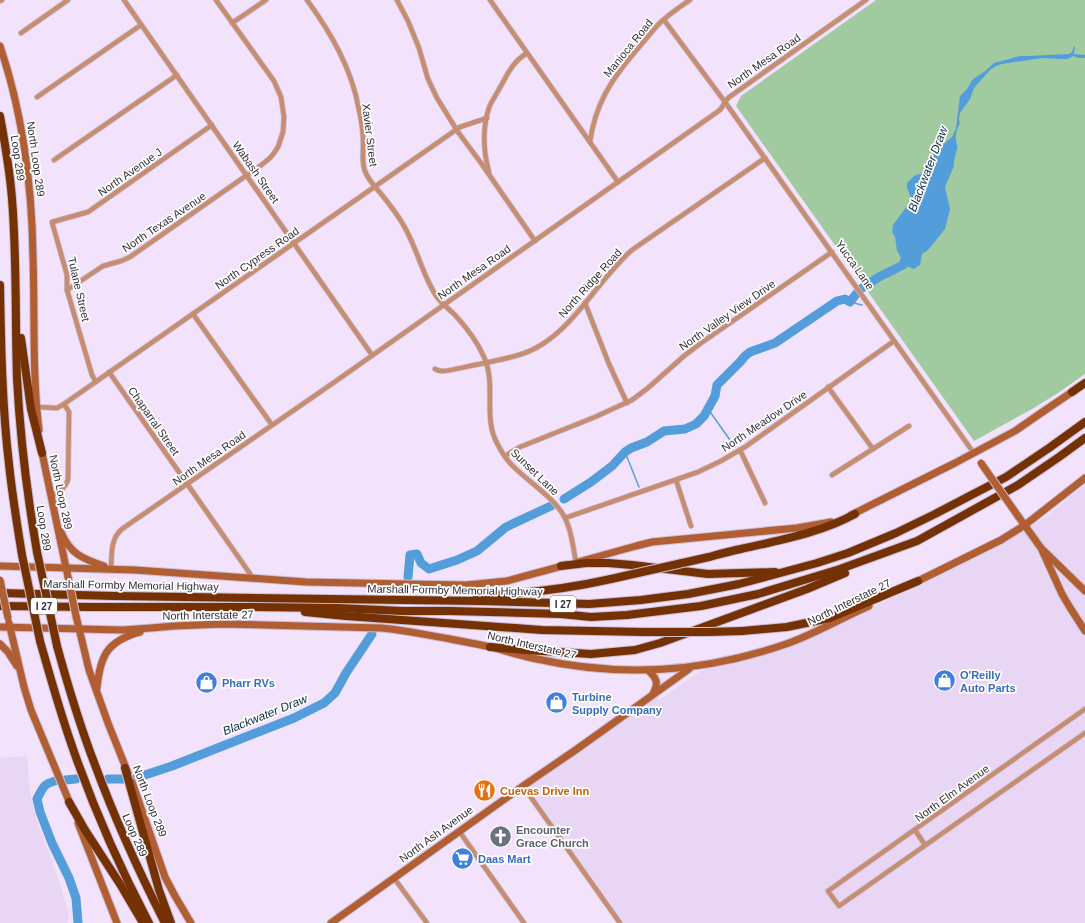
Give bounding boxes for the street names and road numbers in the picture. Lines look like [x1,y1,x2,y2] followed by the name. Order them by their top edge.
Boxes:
[601,17,655,79] street label: Manioca Road
[725,31,803,91] street label: North Mesa Road
[360,103,380,167] street label: Xavier Street
[25,121,47,197] street label: North Loop 289
[9,134,27,182] street label: Loop 289
[230,139,282,205] street label: Wabash Street
[96,146,164,198] street label: North Avenue J
[120,190,208,254] street label: North Texas Avenue
[213,225,301,291] street label: North Cypress Road
[834,238,876,292] street label: Yucca Lane
[435,242,513,302] street label: North Mesa Road
[556,246,624,320] street label: North Ridge Road
[66,256,92,322] street label: Tulane Street
[677,277,777,353] street label: North Valley View Drive
[126,384,182,458] street label: Chaparral Street
[719,388,809,454] street label: North Meadow Drive
[170,428,248,488] street label: North Mesa Road
[509,446,561,498] street label: Sunset Lane
[47,454,75,530] street label: North Loop 289
[34,504,54,552] street label: Loop 289
[43,577,219,593] street label: Marshall Formby Memorial Highway
[805,577,893,627] street label: North Interstate 27
[367,582,543,598] street label: Marshall Formby Memorial Highway
[550,596,576,612] road number: I 27
[31,598,57,614] road number: I 27
[162,608,254,622] street label: North Interstate 27
[486,629,578,661] street label: North Interstate 27
[913,762,991,824] street label: North Elm Avenue
[130,763,170,839] street label: North Loop 289
[397,803,475,865] street label: North Ash Avenue
[120,811,150,859] street label: Loop 289

